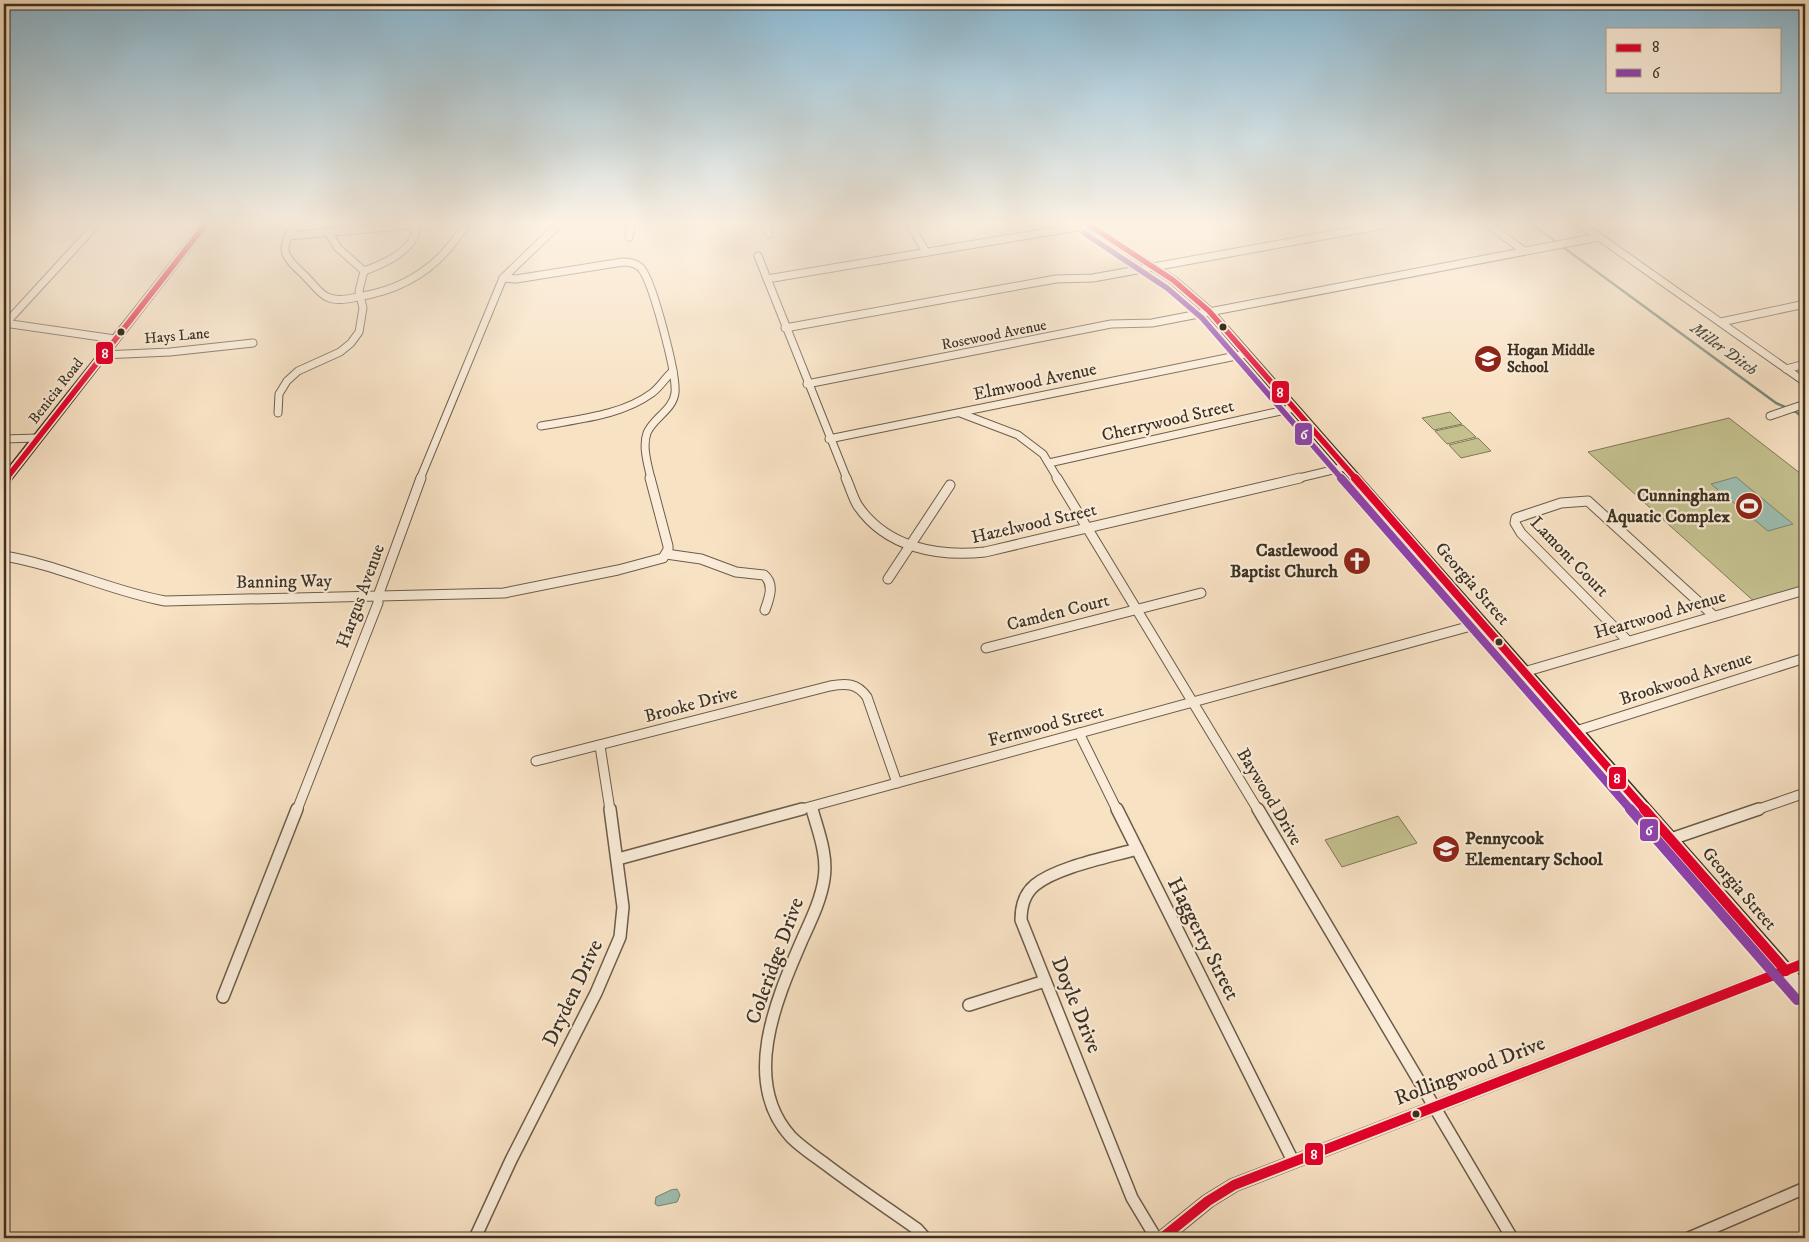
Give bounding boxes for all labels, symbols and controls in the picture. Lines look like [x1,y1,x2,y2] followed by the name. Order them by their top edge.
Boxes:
[1606,28,1782,92] legend
[1652,38,1660,57] text: 8
[1652,64,1661,83] text: 6
[940,316,1048,354] street label: Rosewood Avenue
[1686,318,1761,380] water label: Miller Ditch
[1218,322,1228,332] unlabelled marker
[144,324,210,348] street label: Hays Lane
[116,327,126,337] unlabelled marker
[95,341,114,365] line badge: 8
[1507,341,1595,377] place label: Hogan Middle School
[1473,344,1503,374] school or university icon: Hogan Middle School
[101,345,109,363] text: 8
[24,354,88,428] street label: Benicia Road
[971,358,1099,406] street label: Elmwood Avenue
[1271,380,1290,404] line badge: 8
[1276,384,1284,402] text: 8
[1100,395,1237,447] street label: Cherrywood Street
[1294,422,1313,446] line badge: 6
[1300,426,1308,444] text: 6
[1605,485,1730,528] place label: Cunningham Aquatic Complex
[1734,491,1764,521] sports icon: Cunningham Aquatic Complex
[969,499,1099,549] street label: Hazelwood Street
[1525,512,1613,602] street label: Lamont Court
[1430,538,1514,630] street label: Georgia Street
[1230,540,1339,583] place label: Castlewood Baptist Church
[332,541,390,651] street label: Hargus Avenue
[1342,546,1372,576] church icon: Castlewood Baptist Church
[236,570,333,594] street label: Banning Way
[1592,586,1728,644] street label: Heartwood Avenue
[1005,590,1112,636] street label: Camden Court
[1494,637,1504,647] unlabelled marker
[1617,647,1755,711] street label: Brookwood Avenue
[642,682,740,728] street label: Brooke Drive
[986,700,1106,752] street label: Fernwood Street
[1231,744,1307,850] street label: Baywood Drive
[1608,766,1627,790] line badge: 8
[1613,770,1621,788] text: 8
[1639,818,1659,842] line badge: 6
[1645,822,1653,840] text: 6
[1465,828,1603,871] place label: Pennycook Elementary School
[1431,834,1461,864] school or university icon: Pennycook Elementary School
[1697,843,1781,935] street label: Georgia Street
[1161,873,1245,1005] street label: Haggerty Street
[740,894,810,1028] street label: Coleridge Drive
[537,935,609,1050] street label: Dryden Drive
[1045,953,1107,1057] street label: Doyle Drive
[1391,1030,1549,1112] street label: Rollingwood Drive
[1411,1109,1421,1119] unlabelled marker
[1304,1142,1324,1166] line badge: 8
[1310,1146,1318,1164] text: 8

